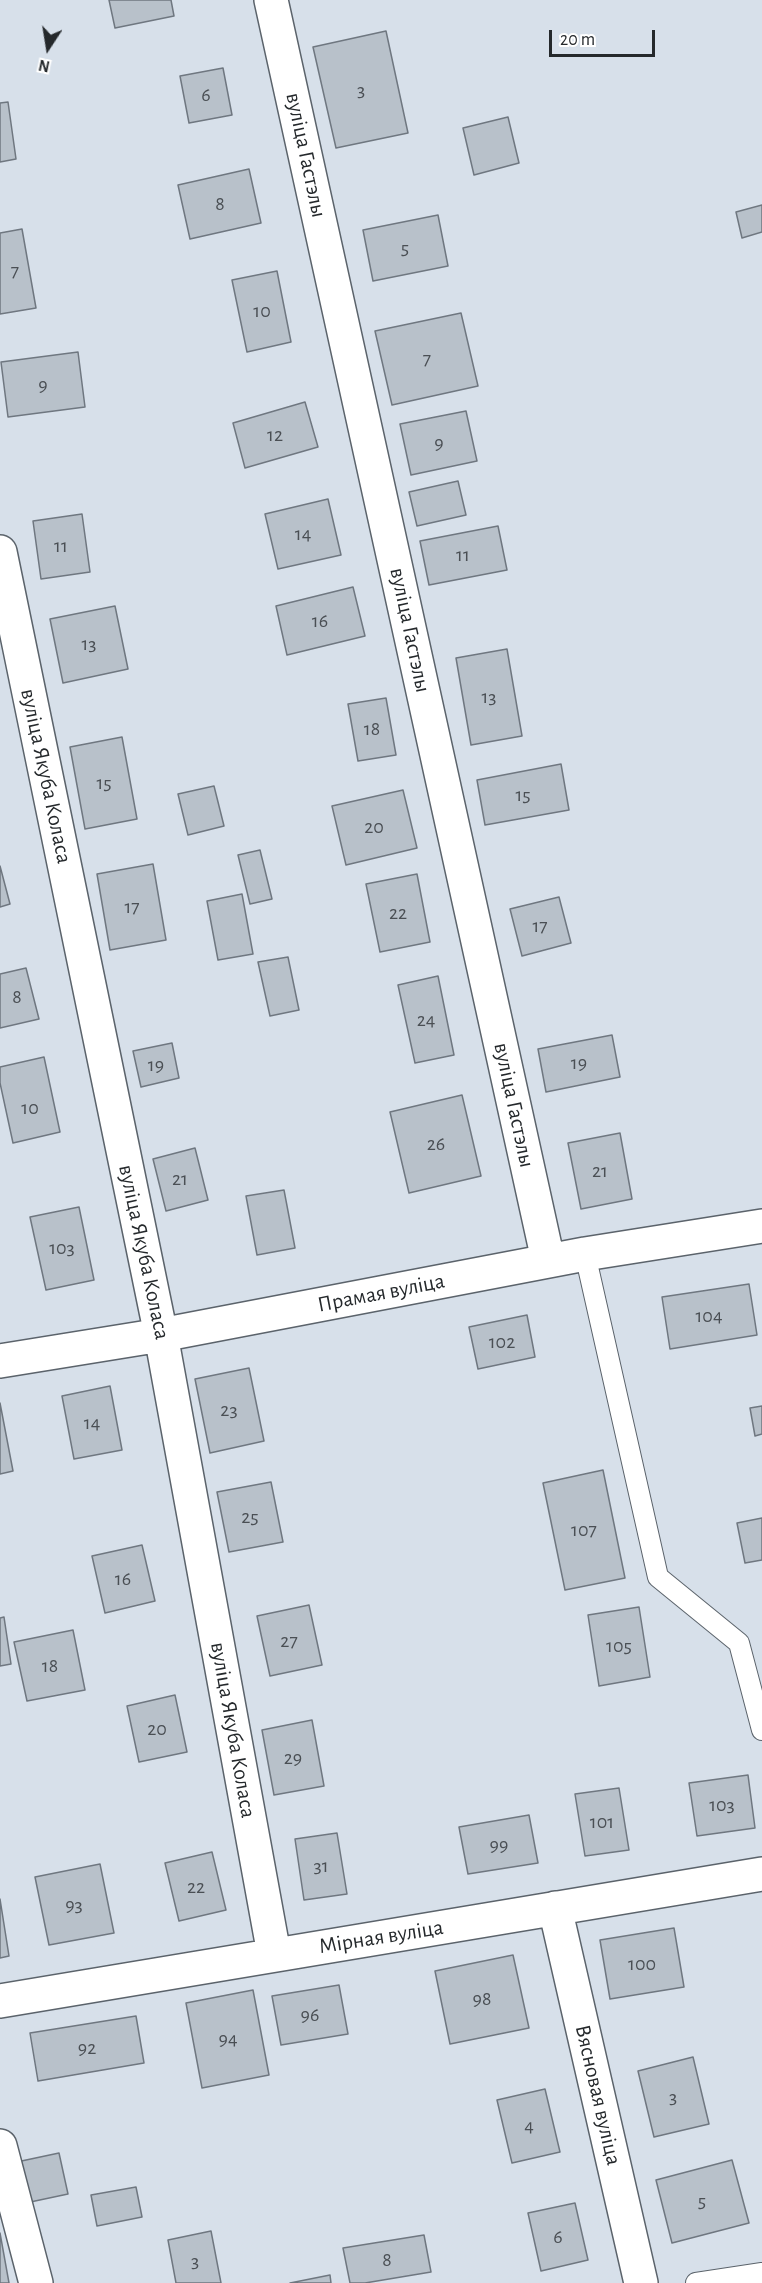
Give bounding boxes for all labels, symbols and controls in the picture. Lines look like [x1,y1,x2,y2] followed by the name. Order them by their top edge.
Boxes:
[18,18,78,78] north arrow
[552,18,658,56] scale bar
[560,31,595,49] text: 20 m
[37,57,51,75] text: N
[357,78,365,102] house number: 3
[201,83,211,107] house number: 6
[280,90,332,220] street label: вуліца Гастэлы
[215,192,225,216] house number: 8
[401,236,409,260] house number: 5
[11,259,19,283] house number: 7
[253,299,271,323] house number: 10
[423,347,431,371] house number: 7
[38,373,48,397] house number: 9
[267,423,283,447] house number: 12
[434,431,444,455] house number: 9
[295,522,311,546] house number: 14
[54,534,68,558] house number: 11
[456,543,470,567] house number: 11
[384,565,436,695] street label: вуліца Гастэлы
[312,609,328,633] house number: 16
[81,632,97,656] house number: 13
[481,685,497,709] house number: 13
[15,686,77,866] street label: вуліца Якуба Коласа
[364,717,380,741] house number: 18
[96,771,112,795] house number: 15
[515,783,531,807] house number: 15
[364,815,384,839] house number: 20
[124,895,140,919] house number: 17
[389,901,407,925] house number: 22
[532,914,548,938] house number: 17
[12,985,22,1009] house number: 8
[417,1008,435,1032] house number: 24
[488,1040,540,1170] street label: вуліца Гастэлы
[571,1051,587,1075] house number: 19
[148,1053,164,1077] house number: 19
[21,1096,39,1120] house number: 10
[427,1132,445,1156] house number: 26
[592,1159,608,1183] house number: 21
[113,1162,175,1342] street label: вуліца Якуба Коласа
[172,1167,188,1191] house number: 21
[49,1236,75,1260] house number: 103
[315,1268,447,1318] street label: Прамая вуліца
[695,1304,723,1328] house number: 104
[489,1330,515,1354] house number: 102
[220,1398,238,1422] house number: 23
[84,1411,100,1435] house number: 14
[241,1505,259,1529] house number: 25
[571,1518,597,1542] house number: 107
[115,1567,131,1591] house number: 16
[280,1629,298,1653] house number: 27
[606,1634,632,1658] house number: 105
[205,1640,261,1820] street label: вуліца Якуба Коласа
[42,1654,58,1678] house number: 18
[147,1717,167,1741] house number: 20
[284,1746,302,1770] house number: 29
[709,1793,735,1817] house number: 103
[590,1810,614,1834] house number: 101
[490,1833,508,1857] house number: 99
[313,1854,329,1878] house number: 31
[187,1875,205,1899] house number: 22
[65,1893,83,1917] house number: 93
[317,1914,445,1960] street label: Мірная вуліца
[628,1952,656,1976] house number: 100
[473,1987,491,2011] house number: 98
[301,2003,319,2027] house number: 96
[569,2022,627,2168] street label: Вясновая вуліца
[218,2027,238,2051] house number: 94
[78,2036,96,2060] house number: 92
[669,2085,677,2109] house number: 3
[524,2114,534,2138] house number: 4
[698,2189,706,2213] house number: 5
[553,2225,563,2249] house number: 6
[382,2248,392,2272] house number: 8
[191,2249,199,2273] house number: 3

